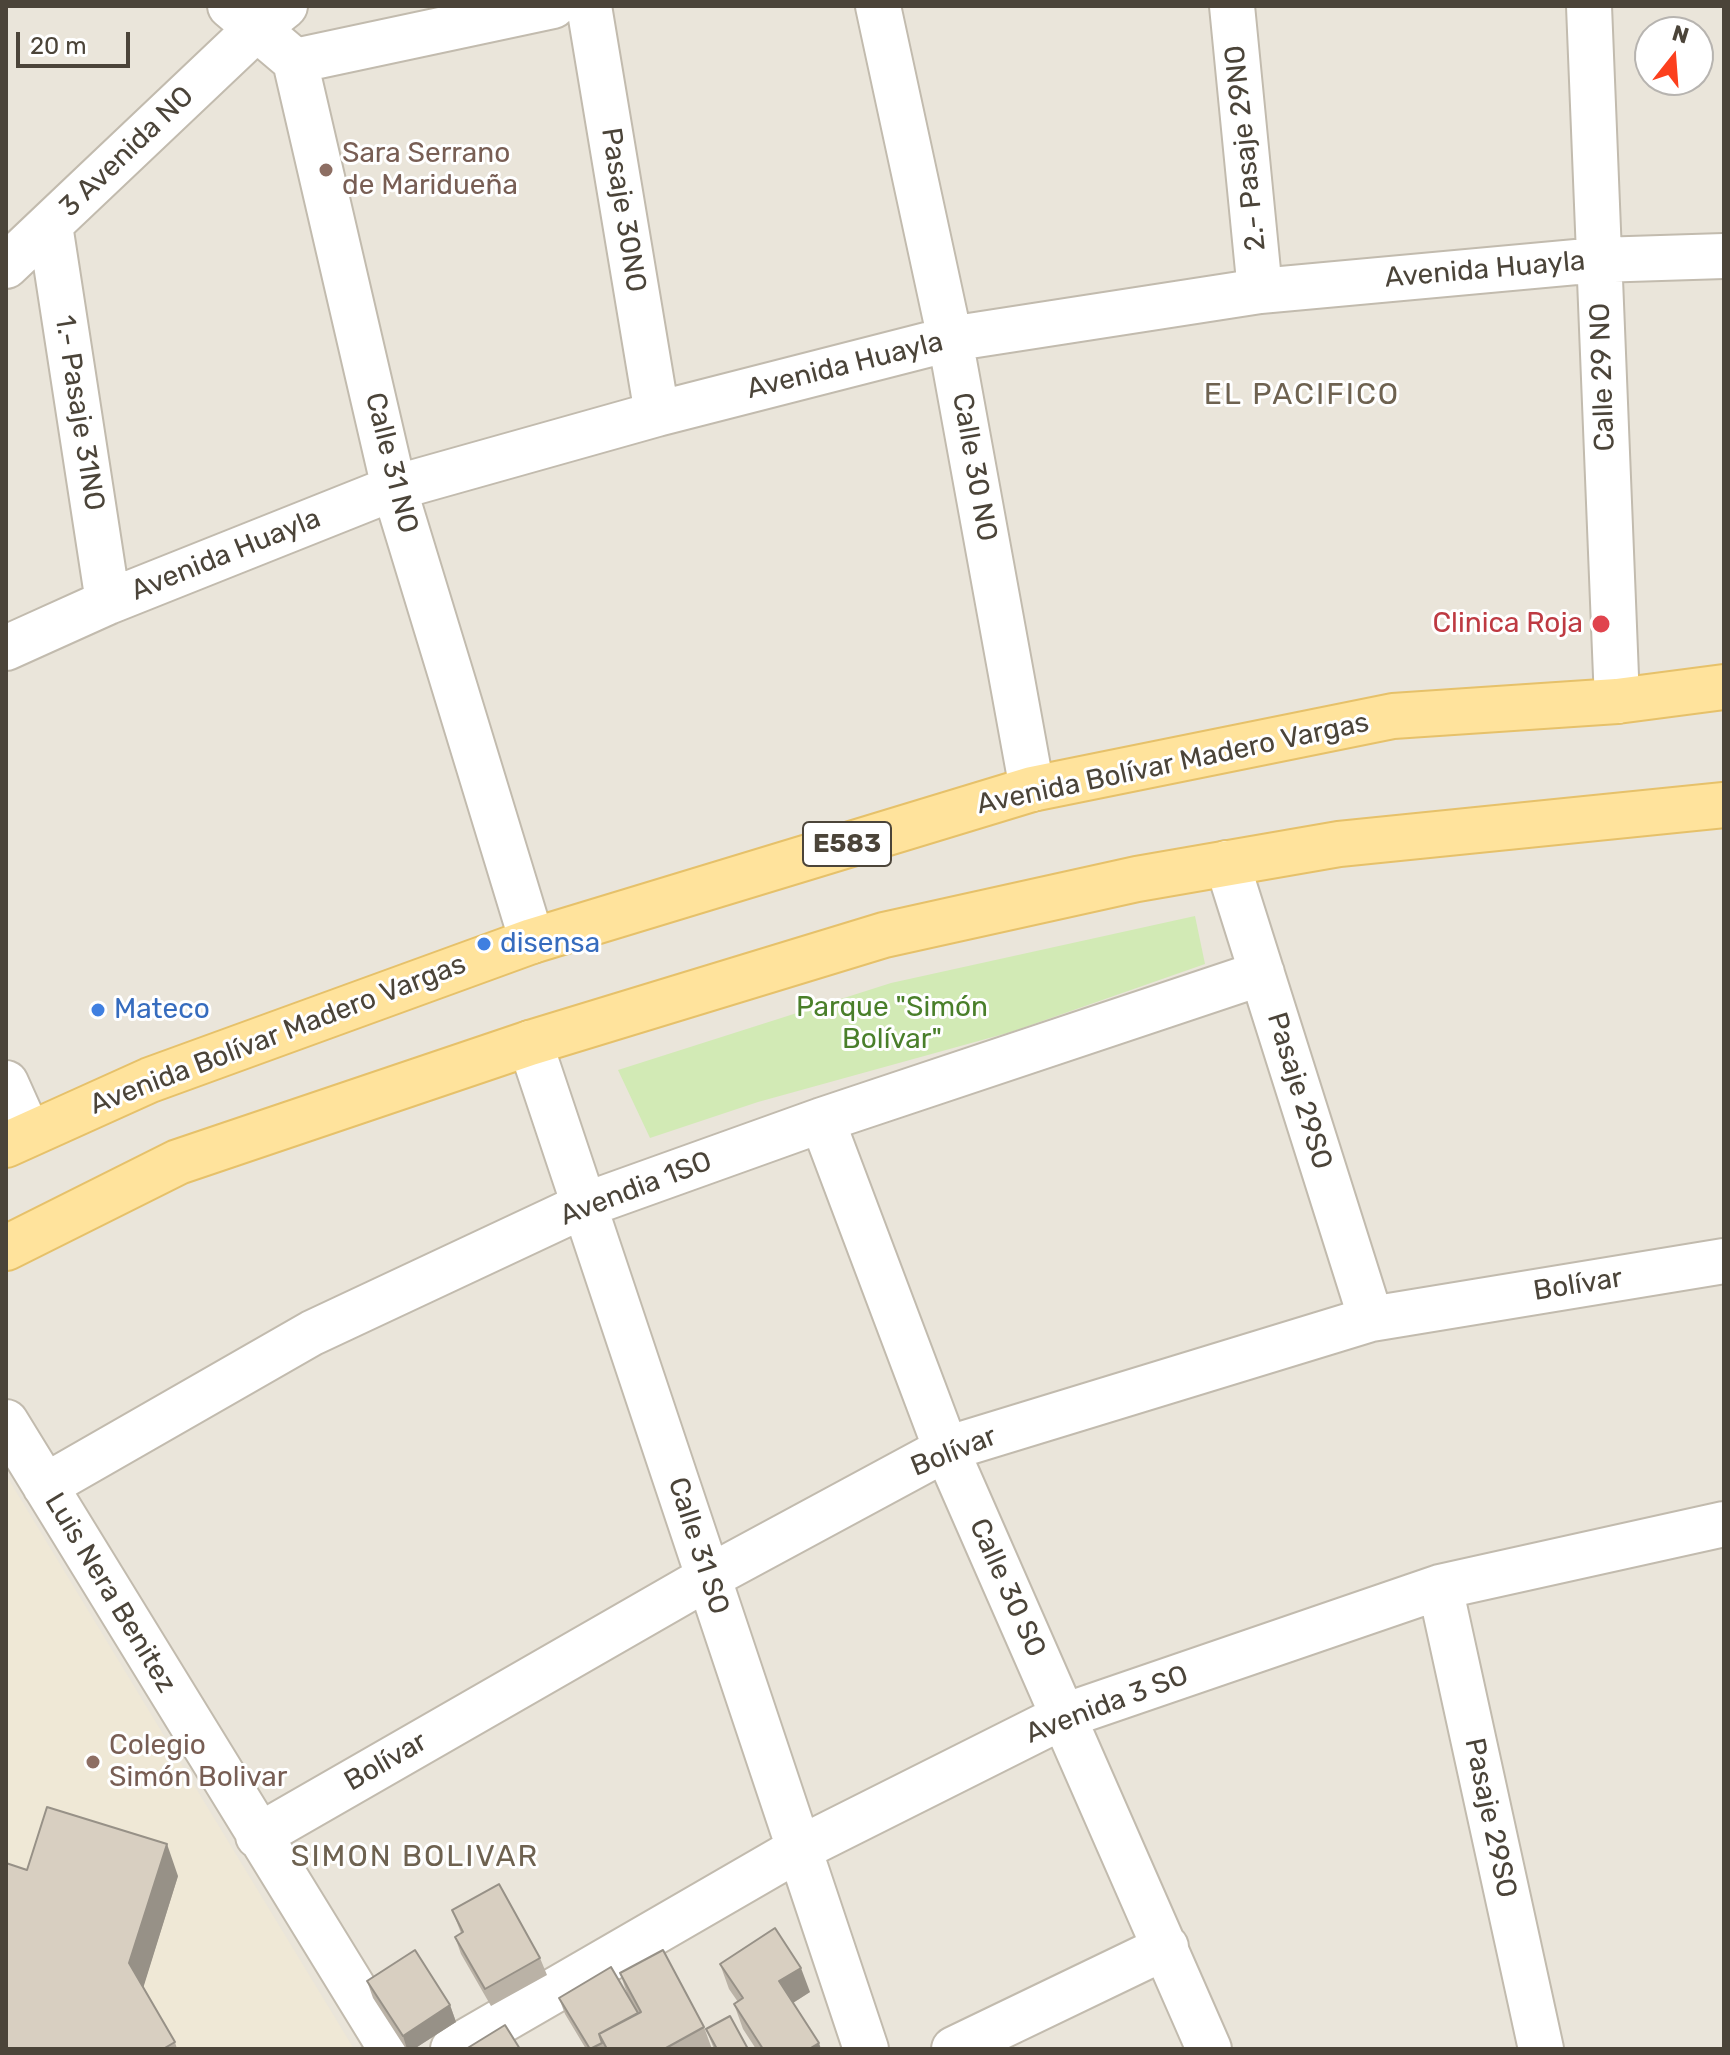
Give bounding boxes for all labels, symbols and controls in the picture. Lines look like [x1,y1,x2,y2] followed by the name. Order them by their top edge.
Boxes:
[20,16,134,66] scale bar
[1634,16,1714,96] north arrow
[1669,19,1692,50] text: N
[30,32,87,60] text: 20 m
[1218,43,1274,253] street label: 2.- Pasaje 29NO
[53,80,201,224] street label: 3 Avenida NO
[593,125,653,295] street label: Pasaje 30NO
[342,137,518,203] place label: Sara Serrano de Maridueña
[317,161,335,179] marker: Sara Serrano de Maridueña
[1383,245,1587,295] street label: Avenida Huayla
[1584,302,1622,452] street label: Calle 29 NO
[47,313,111,513] street label: 1.- Pasaje 31NO
[743,325,947,407] street label: Avenida Huayla
[1204,377,1400,413] district label: EL PACIFICO
[357,389,425,537] street label: Calle 31 NO
[944,390,1004,544] street label: Calle 30 NO
[127,502,325,608] street label: Avenida Huayla
[1432,607,1583,641] place label: Clinica Roja
[1590,613,1612,635] marker: Clinica Roja
[974,706,1372,822] street label: Avenida Bolívar Madero Vargas
[803,822,891,866] road number: E583
[500,927,600,961] place label: disensa
[475,935,493,953] marker: disensa
[85,948,471,1122] street label: Avenida Bolívar Madero Vargas
[796,991,988,1057] park label: Parque "Simón Bolívar"
[114,993,210,1027] place label: Mateco
[89,1001,107,1019] marker: Mateco
[1259,1009,1339,1173] street label: Pasaje 29SO
[555,1145,717,1233] street label: Avendia 1SO
[1531,1261,1625,1309] street label: Bolívar
[906,1420,1002,1484] street label: Bolívar
[660,1473,736,1619] street label: Calle 31 SO
[37,1487,183,1699] street label: Luis Nera Benitez
[962,1514,1052,1662] street label: Calle 30 SO
[1021,1659,1193,1751] street label: Avenida 3 SO
[339,1725,433,1799] street label: Bolívar
[109,1729,287,1795] place label: Colegio Simón Bolivar
[1457,1735,1523,1901] street label: Pasaje 29SO
[84,1753,102,1771] marker: Colegio Simón Bolivar
[291,1839,539,1875] district label: SIMON BOLIVAR

